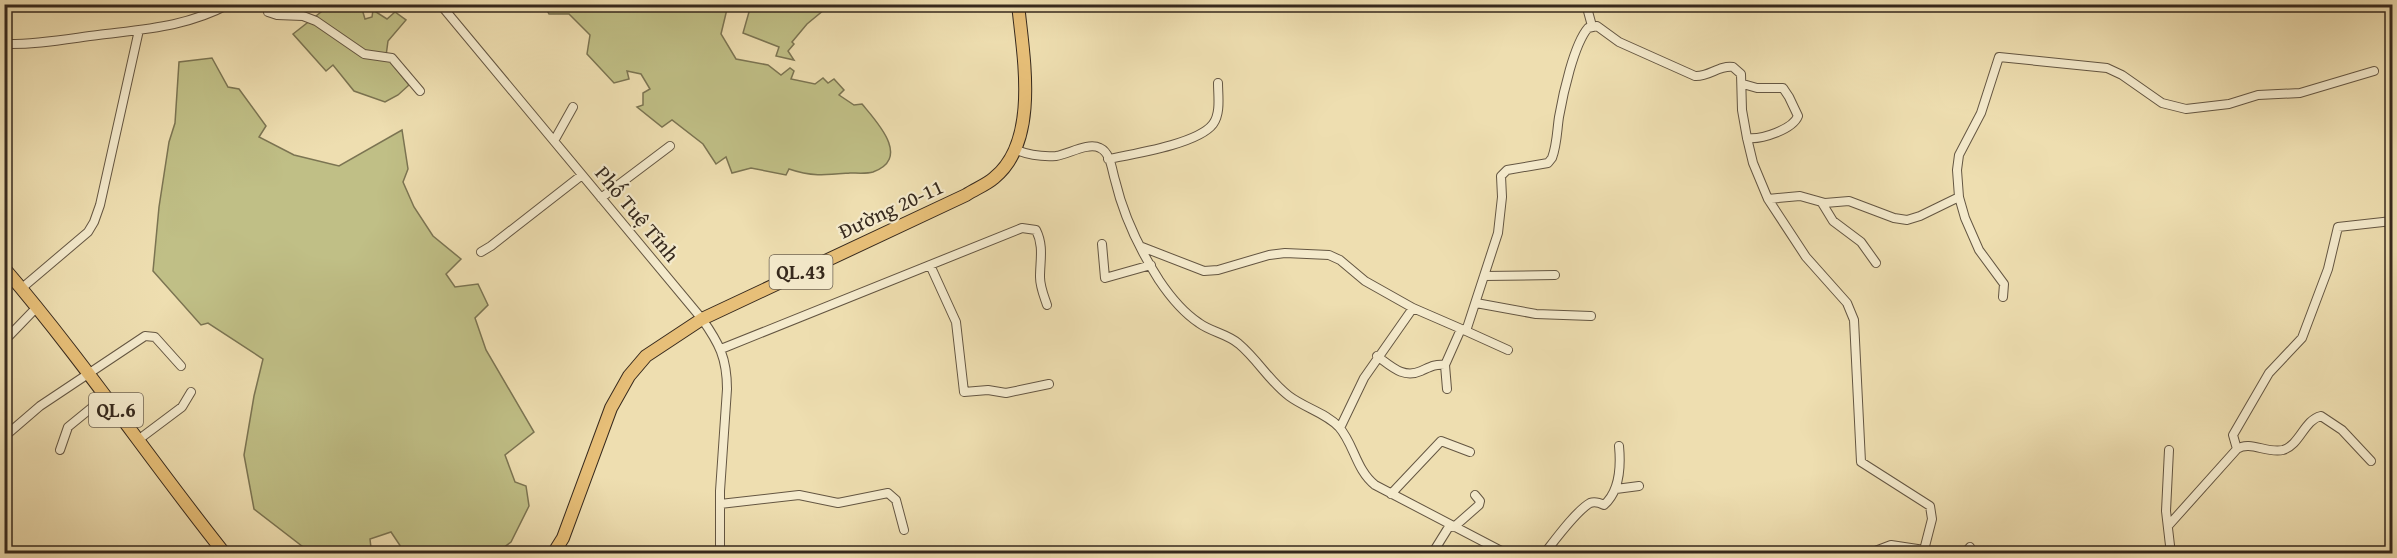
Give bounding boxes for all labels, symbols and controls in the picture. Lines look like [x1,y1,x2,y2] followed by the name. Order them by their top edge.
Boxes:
[588,159,687,269] street label: Phố Tuệ Tĩnh
[833,171,948,246] street label: Đường 20-11
[770,255,832,289] road number: QL.43
[89,393,143,427] road number: QL.6

